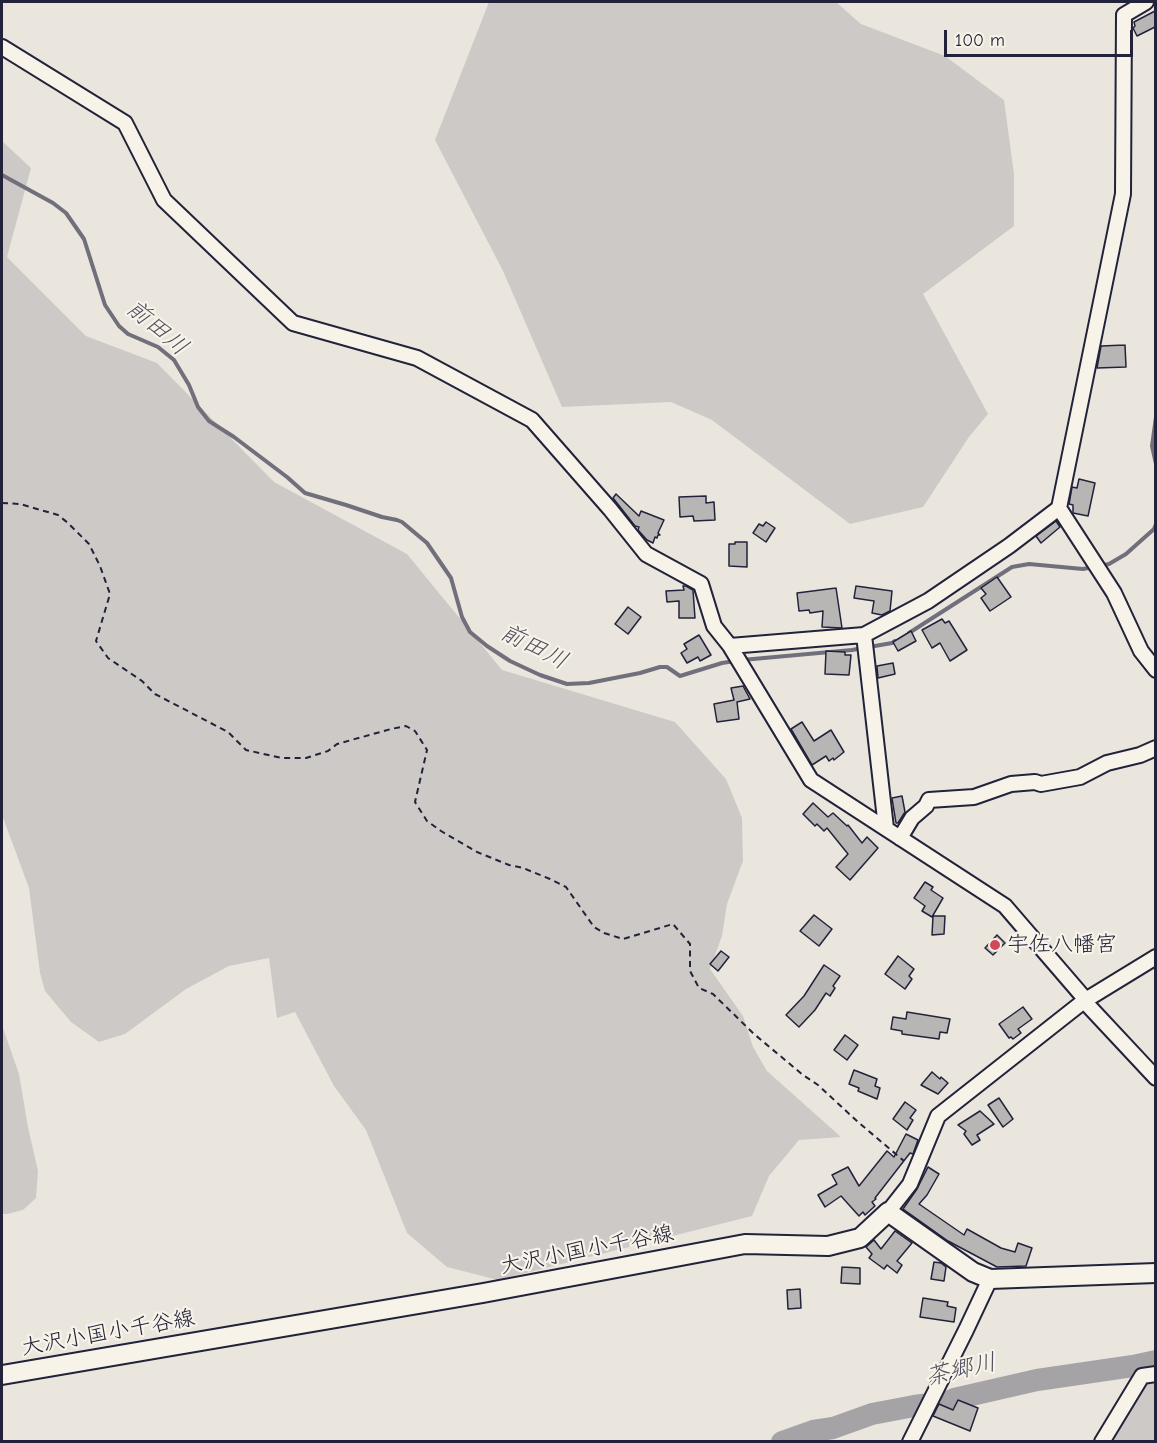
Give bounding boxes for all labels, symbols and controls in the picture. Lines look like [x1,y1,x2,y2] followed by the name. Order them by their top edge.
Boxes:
[947,18,1136,56] scale bar
[955,30,1005,51] text: 100 m
[120,294,194,362] water label: 前田川
[495,618,573,676] water label: 前田川
[1007,932,1117,958] place label: 宇佐八幡宮
[988,938,1002,952] marker: 宇佐八幡宮
[498,1220,676,1280] street label: 大沢小国小千谷線
[19,1305,197,1361] street label: 大沢小国小千谷線
[923,1348,999,1392] water label: 茶郷川

